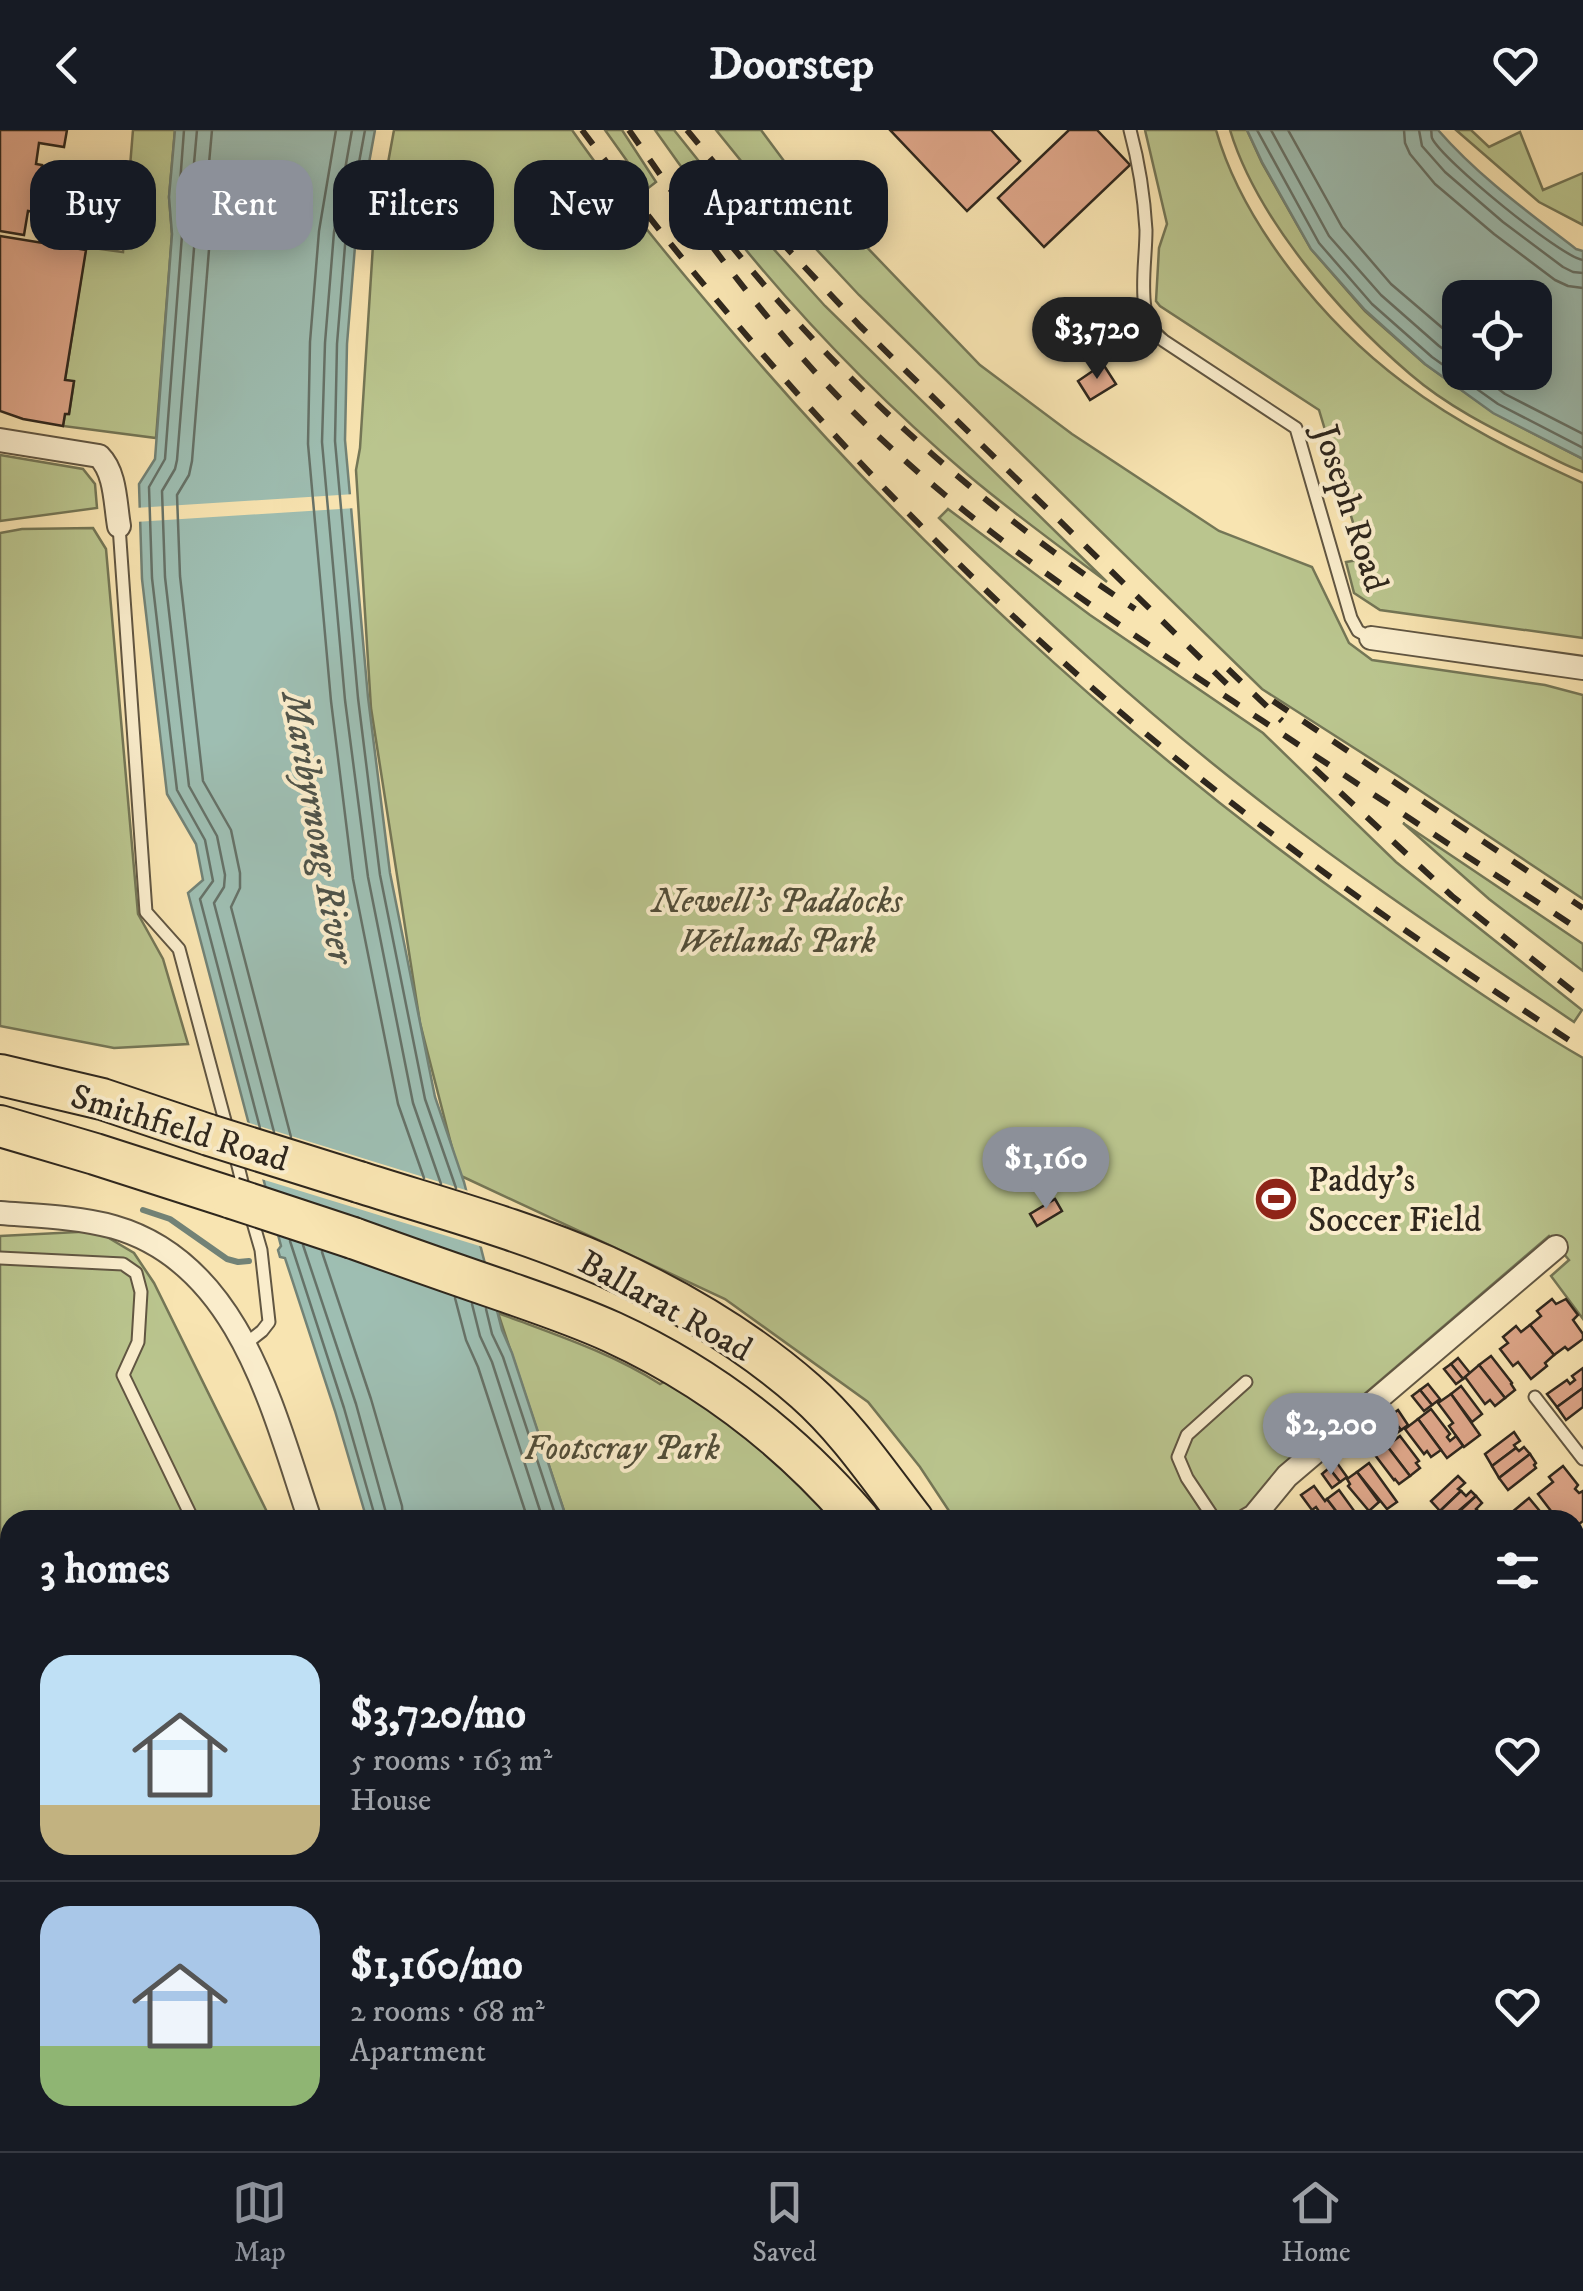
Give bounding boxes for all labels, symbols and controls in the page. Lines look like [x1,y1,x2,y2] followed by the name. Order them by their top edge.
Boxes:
[709,37,874,93] text: Doorstep
[40,38,95,93] icon: back
[1488,38,1543,93] icon: heart
[30,160,156,250] chip: Buy
[176,160,313,250] chip: Rent
[333,160,494,250] chip: Filters
[514,160,649,250] chip: New
[669,160,888,250] chip: Apartment
[1442,280,1552,390] map controls
[1442,280,1552,390] button: locate
[1016,297,1178,382] pin: $3,720
[1054,309,1140,349] text: $3,720
[1302,417,1398,598] street label: Joseph Road
[269,685,365,970] water label: Maribyrnong River
[650,880,904,964] park label: Newell's Paddocks Wetlands Park
[65,1075,294,1183] street label: Smithfield Road
[965,1127,1127,1212] pin: $1,160
[1004,1139,1088,1179] text: $1,160
[1308,1159,1482,1243] place label: Paddy's Soccer Field
[1253,1176,1299,1222] sports icon: Paddy's Soccer Field
[570,1241,760,1373] street label: Ballarat Road
[1250,1393,1412,1478] pin: $2,200
[1285,1405,1377,1445] text: $2,200
[524,1427,720,1471] park label: Footscray Park
[1490,1543,1545,1598] icon: filters
[40,1544,170,1596] text: 3 homes
[350,1689,526,1741] text: $3,720/mo
[120,1695,240,1815] icon: home
[1490,1728,1545,1783] icon: heart
[350,1741,552,1781] text: 5 rooms · 163 m²
[350,1781,431,1821] text: House
[350,1940,523,1992] text: $1,160/mo
[120,1946,240,2066] icon: home
[1490,1979,1545,2034] icon: heart
[350,1992,545,2032] text: 2 rooms · 68 m²
[350,2032,486,2072] text: Apartment
[232,2175,287,2270] tab: Map
[752,2175,817,2270] tab: Saved
[1281,2175,1351,2270] tab: Home

